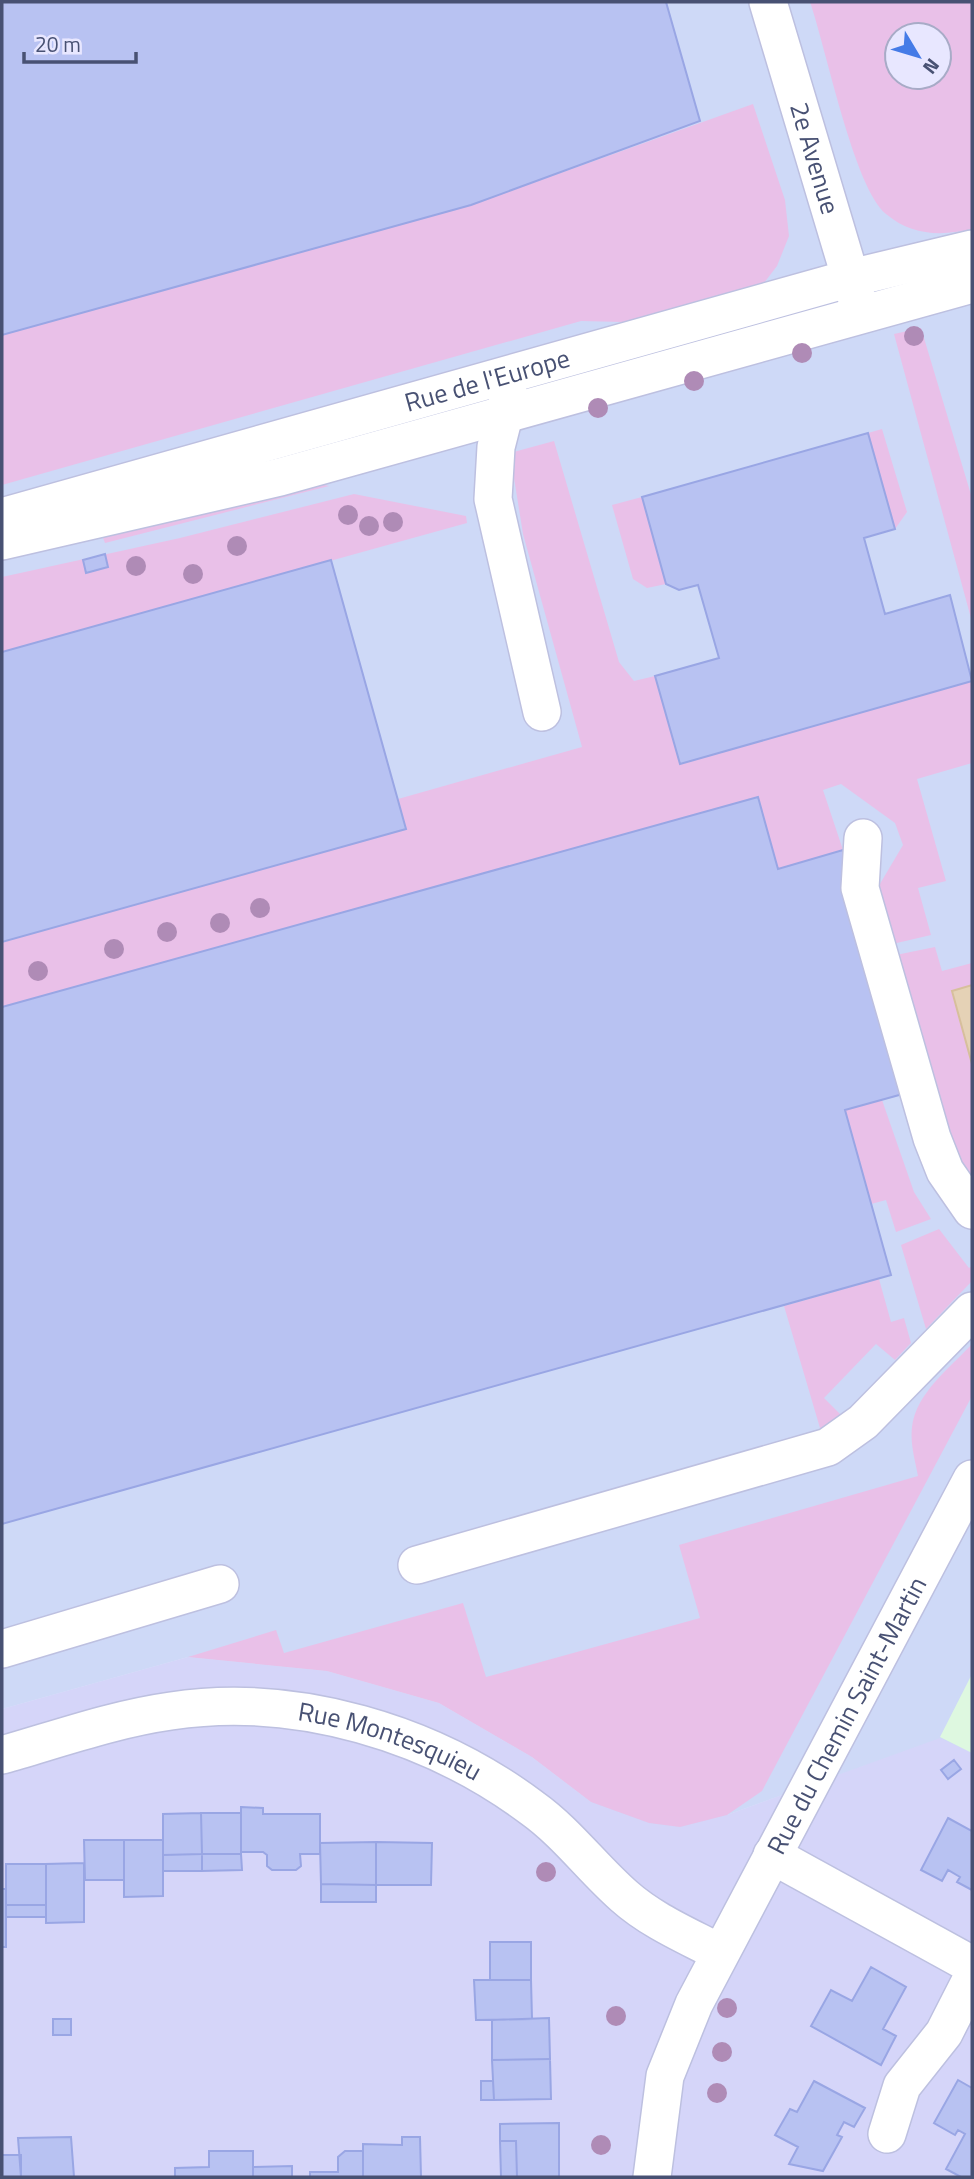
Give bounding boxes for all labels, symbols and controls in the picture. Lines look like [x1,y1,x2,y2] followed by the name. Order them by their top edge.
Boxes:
[24,21,136,65] scale bar
[883,21,953,91] north arrow
[35,28,81,60] text: 20 m
[916,53,947,81] text: N
[780,97,850,219] street label: 2e Avenue
[400,338,574,422] street label: Rue de l'Europe
[757,1569,936,1861] street label: Rue du Chemin Saint-Martin
[295,1691,489,1790] street label: Rue Montesquieu

